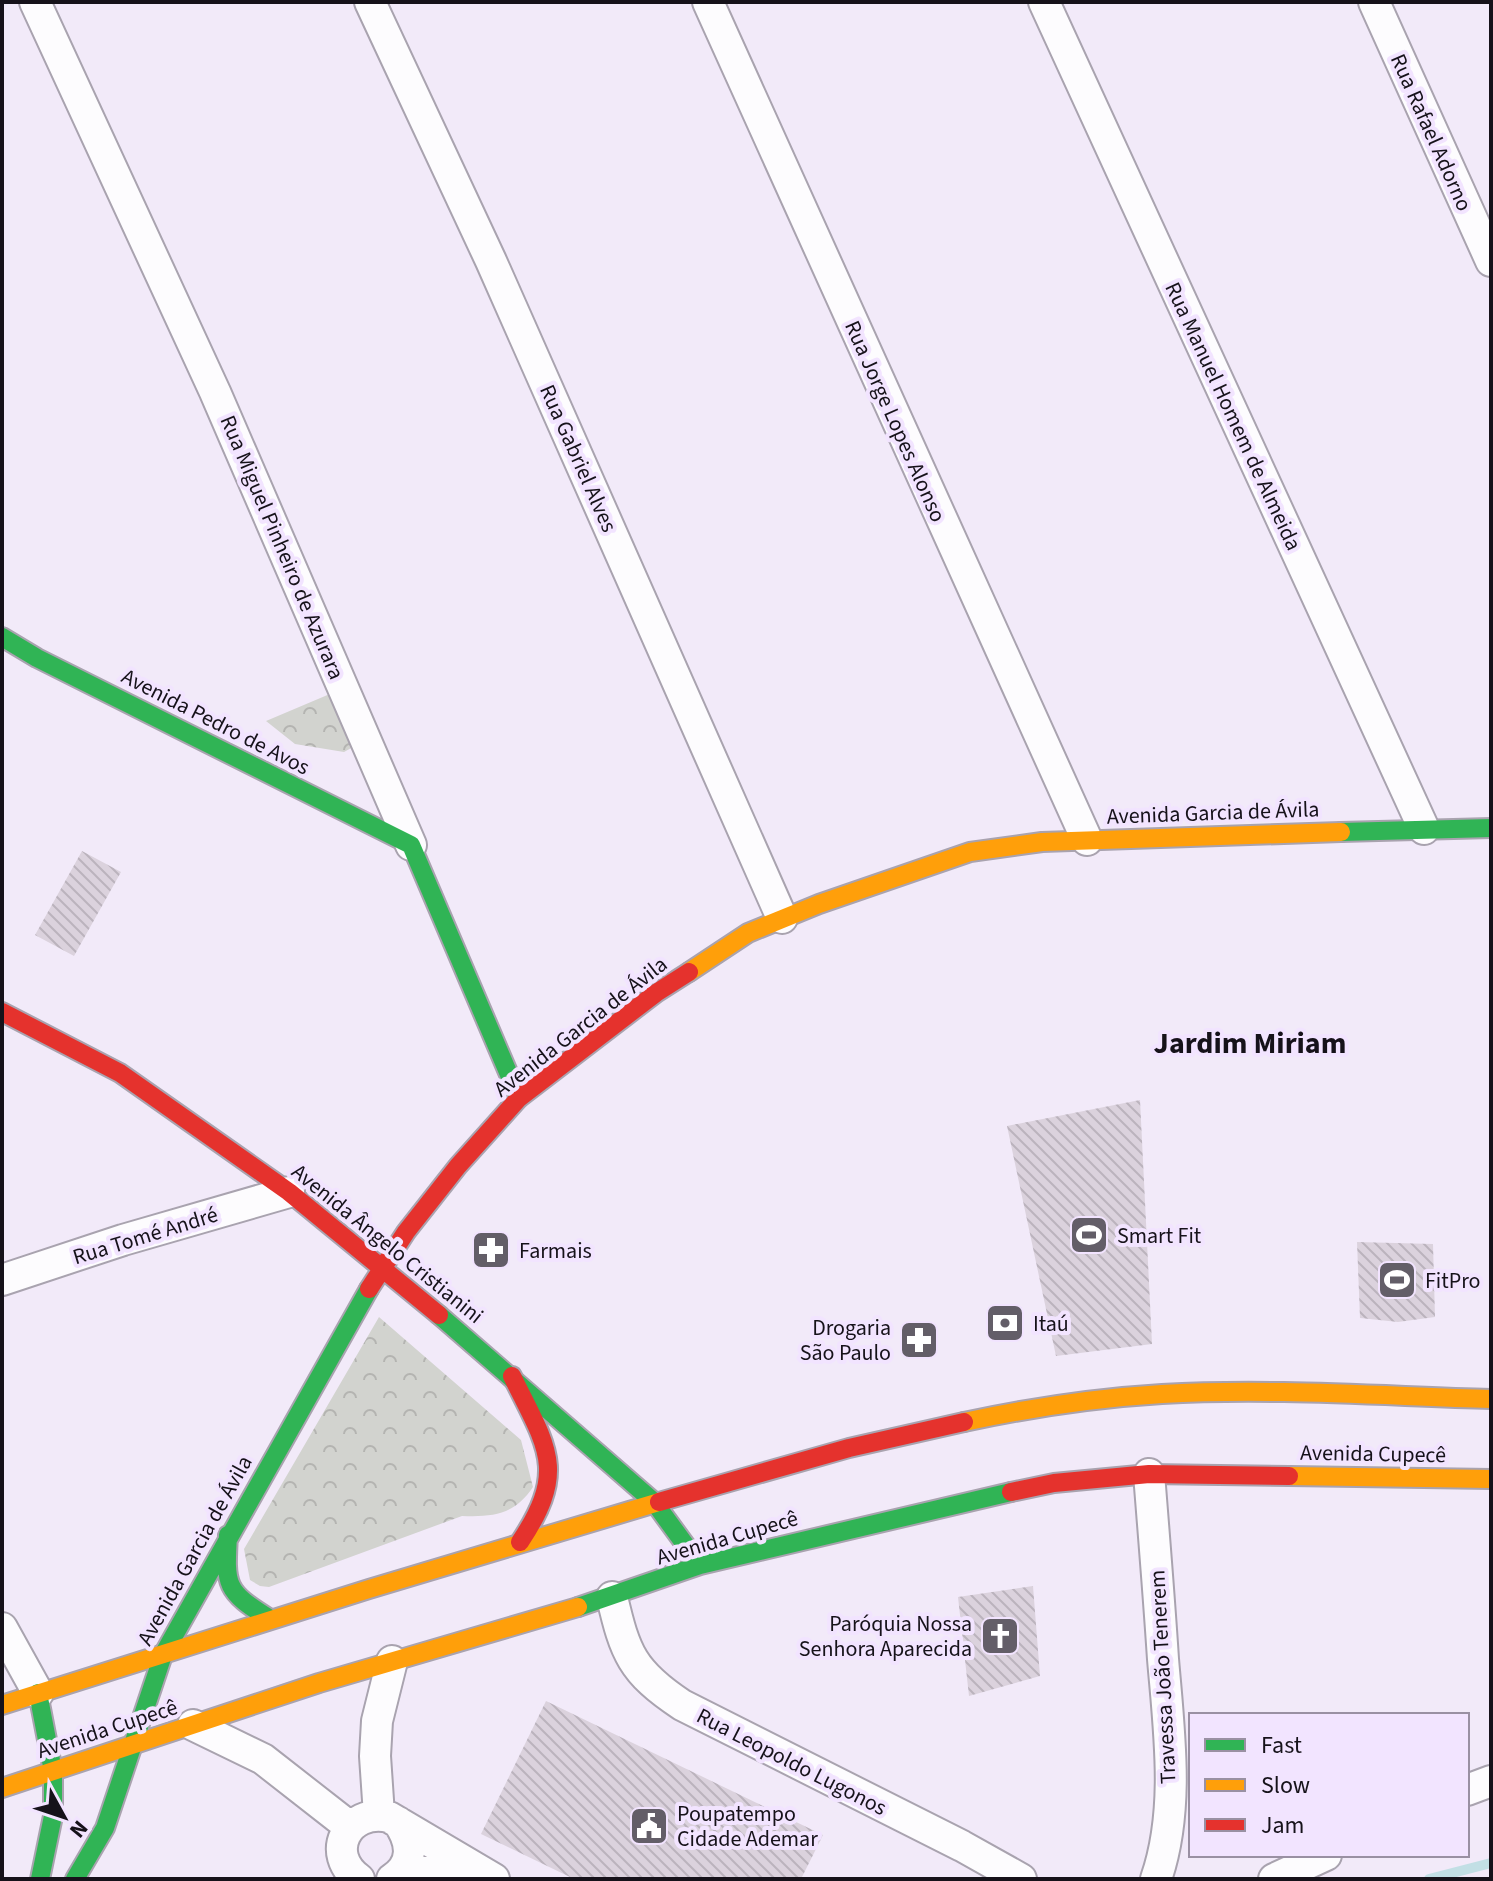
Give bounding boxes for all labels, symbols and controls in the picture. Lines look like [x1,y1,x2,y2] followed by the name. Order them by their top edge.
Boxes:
[1382,49,1480,216] street label: Rua Rafael Adorno
[1157,277,1310,556] street label: Rua Manuel Homem de Almeida
[836,315,954,527] street label: Rua Jorge Lopes Alonso
[531,379,625,537] street label: Rua Gabriel Alves
[212,410,352,684] street label: Rua Miguel Pinheiro de Azurara
[116,661,315,783] street label: Avenida Pedro de Avos
[1106,793,1320,833] street label: Avenida Garcia de Ávila
[487,949,674,1105] street label: Avenida Garcia de Ávila
[1154,1022,1346,1065] district label: Jardim Miriam
[284,1156,490,1331] street label: Avenida Ângelo Cristianini
[69,1199,222,1273] street label: Rua Tomé André
[1068,1214,1110,1256] sports icon: Smart Fit
[1117,1220,1202,1252] place label: Smart Fit
[470,1229,512,1271] pharmacy icon: Farmais
[519,1235,592,1267] place label: Farmais
[1376,1259,1418,1301] sports icon: FitPro
[1425,1265,1481,1297] place label: FitPro
[984,1302,1026,1344] bank icon: Itaú
[1033,1308,1069,1340] place label: Itaú
[800,1312,891,1369] place label: Drogaria São Paulo
[898,1319,940,1361] pharmacy icon: Drogaria São Paulo
[1300,1437,1446,1471] street label: Avenida Cupecê
[129,1450,260,1651] street label: Avenida Garcia de Ávila
[653,1502,802,1573] street label: Avenida Cupecê
[1141,1569,1185,1785] street label: Travessa João Tenerem
[799,1608,972,1665] place label: Paróquia Nossa Senhora Aparecida
[979,1615,1021,1657] church icon: Paróquia Nossa Senhora Aparecida
[33,1691,182,1767] street label: Avenida Cupecê
[691,1700,892,1824] street label: Rua Leopoldo Lugonos
[1189,1713,1469,1857] legend
[1261,1728,1302,1763] text: Fast
[1261,1768,1310,1803] text: Slow
[24,1777,104,1857] north arrow
[677,1798,818,1855] place label: Poupatempo Cidade Ademar
[628,1805,670,1847] public building icon: Poupatempo Cidade Ademar
[1261,1808,1305,1843] text: Jam
[62,1813,96,1845] text: N

